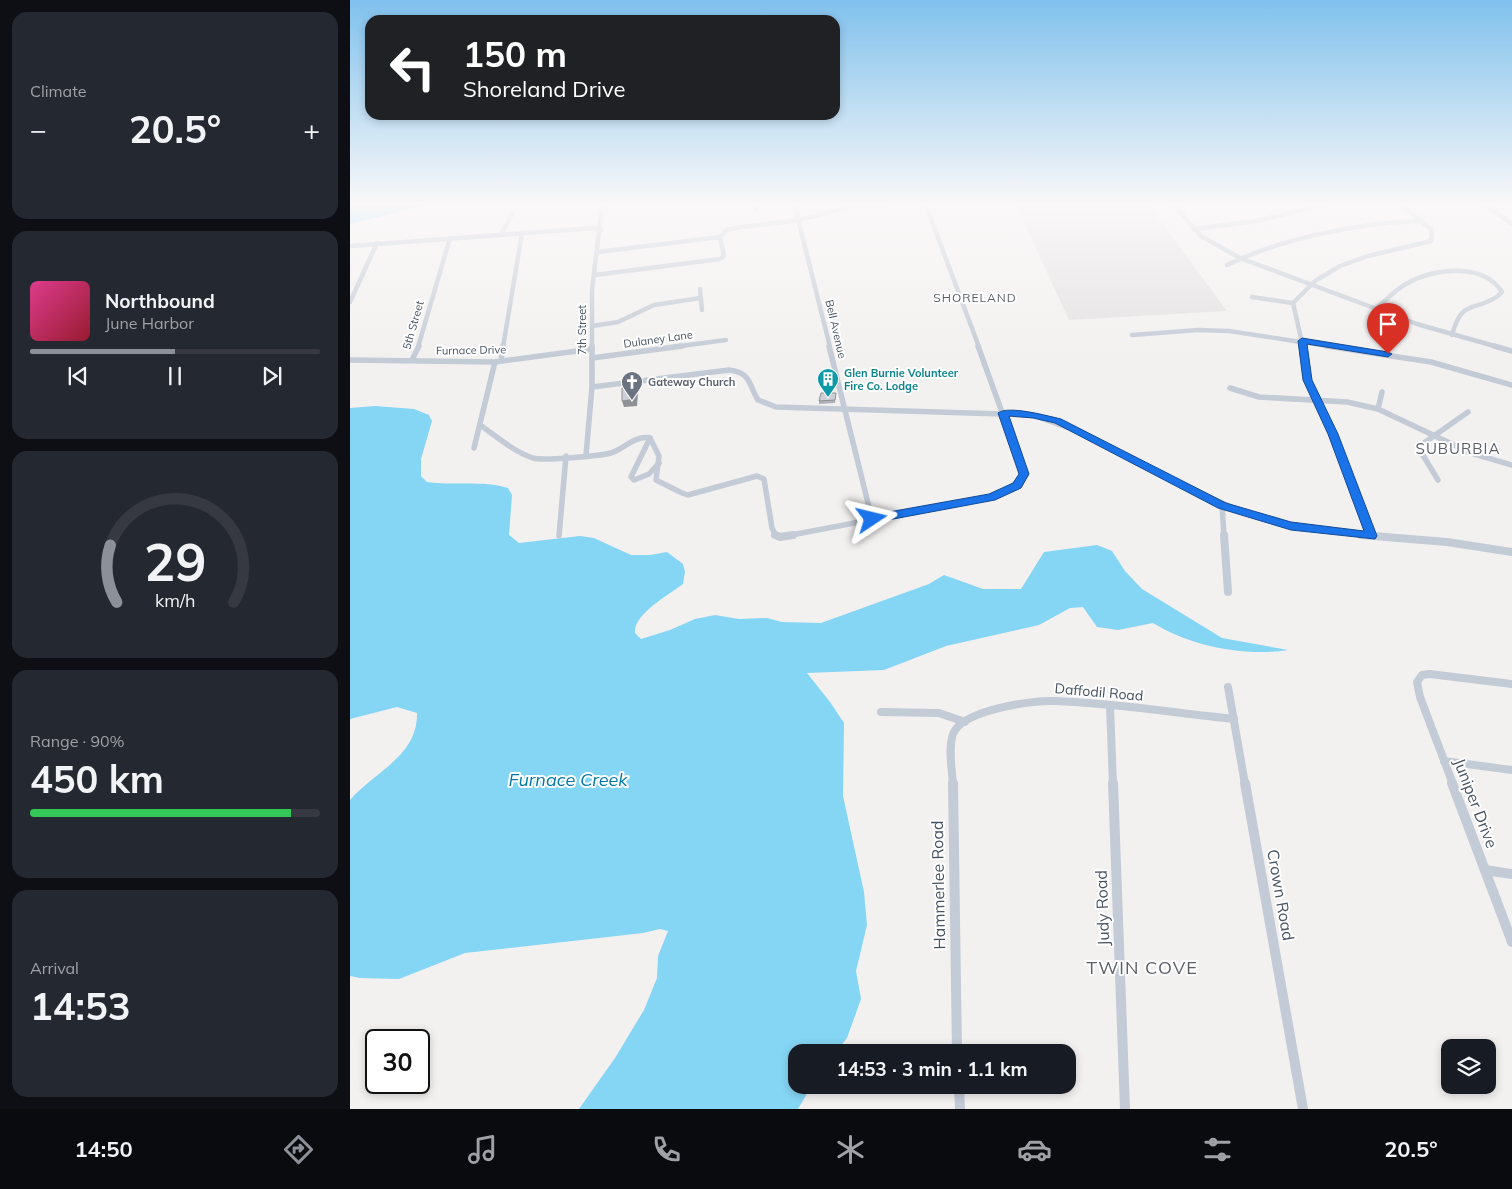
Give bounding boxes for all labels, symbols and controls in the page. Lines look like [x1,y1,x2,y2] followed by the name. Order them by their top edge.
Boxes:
[463,32,567,76] text: 150 m
[380,35,445,100] icon: left
[463,75,625,103] text: Shoreland Drive
[30,81,86,101] text: Climate
[129,105,221,153] text: 20.5°
[30,112,47,147] text: −
[303,112,320,147] text: +
[105,289,215,313] text: Northbound
[933,290,1017,305] district label: SHORELAND
[822,298,850,360] street label: Bell Avenue
[399,299,427,351] street label: 5th Street
[1367,303,1409,354] pin
[575,305,589,355] street label: 7th Street
[1374,310,1402,338] icon: arrive
[105,313,194,333] text: June Harbor
[622,327,694,351] street label: Dulaney Lane
[436,342,506,358] street label: Furnace Drive
[64,362,92,390] icon: previous
[161,362,189,390] icon: pause
[258,362,286,390] icon: next
[844,366,959,393] place label: Glen Burnie Volunteer Fire Co. Lodge
[816,367,840,398] building icon: Glen Burnie Volunteer Fire Co. Lodge
[620,370,644,401] church icon: Gateway Church
[648,375,736,389] place label: Gateway Church
[1416,439,1500,458] district label: SUBURBIA
[845,492,897,544] position arrow
[144,529,206,594] text: 29
[155,589,195,611] text: km/h
[1054,679,1144,705] street label: Daffodil Road
[30,731,125,751] text: Range · 90%
[30,755,164,803] text: 450 km
[1450,755,1502,851] street label: Juniper Drive
[509,768,628,791] water label: Furnace Creek
[927,820,949,950] street label: Hammerlee Road
[1263,848,1299,942] street label: Crown Road
[1091,870,1113,946] street label: Judy Road
[1086,956,1198,979] district label: TWIN COVE
[30,958,79,978] text: Arrival
[30,982,131,1030] text: 14:53
[365,1029,430,1094] speed limit sign: 30
[1441,1039,1496,1094] map controls
[1441,1039,1496,1094] button: layers
[836,1057,1028,1081] text: 14:53 · 3 min · 1.1 km
[281,1132,316,1167] icon: directions
[465,1132,500,1167] icon: music
[649,1132,684,1167] icon: phone
[833,1132,868,1167] icon: climate
[1017,1132,1052,1167] icon: car
[1200,1132,1235,1167] icon: filters
[74,1135,133,1163] text: 14:50
[1384,1135,1438,1163] text: 20.5°

